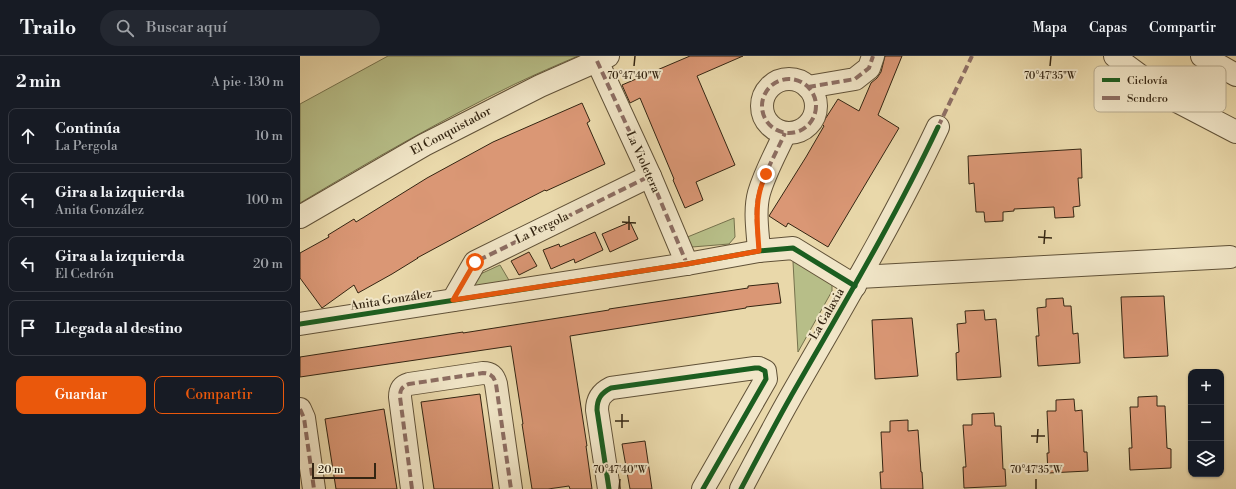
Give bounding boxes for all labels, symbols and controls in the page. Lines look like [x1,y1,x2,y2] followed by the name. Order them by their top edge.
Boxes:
[100,10,380,46] search box
[20,16,76,40] text: Trailo
[114,17,136,39] icon: search
[146,18,227,37] text: Buscar aquí
[1032,19,1067,37] text: Mapa
[1089,19,1127,37] text: Capas
[1149,19,1216,37] text: Compartir
[1094,66,1226,112] legend
[607,70,662,82] text: 70°47'40"W
[1024,70,1077,82] text: 70°47'35"W
[16,71,61,93] text: 2 min
[211,74,284,90] text: A pie · 130 m
[1127,74,1168,88] text: Ciclovía
[1127,92,1168,106] text: Sendero
[408,103,494,159] street label: El Conquistador
[55,119,120,138] text: Continúa
[17,125,39,147] icon: ahead
[255,128,283,144] text: 10 m
[623,129,664,196] street label: La Violetera
[55,138,117,154] text: La Pergola
[757,165,775,183] route end
[55,183,185,202] text: Gira a la izquierda
[17,189,39,211] icon: left
[247,192,283,208] text: 100 m
[55,202,144,218] text: Anita González
[513,208,572,247] street label: La Pergola
[55,247,185,266] text: Gira a la izquierda
[17,253,39,275] icon: left
[466,253,484,271] route start
[253,256,283,272] text: 20 m
[55,266,114,282] text: El Cedrón
[806,285,848,342] street label: La Galaxia
[348,286,433,314] street label: Anita González
[17,317,39,339] icon: arrive
[55,319,183,338] text: Llegada al destino
[1188,369,1224,477] map controls
[1188,369,1224,405] button: +
[16,376,146,414] button: Guardar
[154,376,284,414] button: Compartir
[1188,405,1224,441] button: −
[1188,441,1224,477] button: layers
[312,461,376,480] scale bar
[318,463,343,477] text: 20 m
[593,464,648,476] text: 70°47'40"W
[1010,464,1063,476] text: 70°47'35"W

